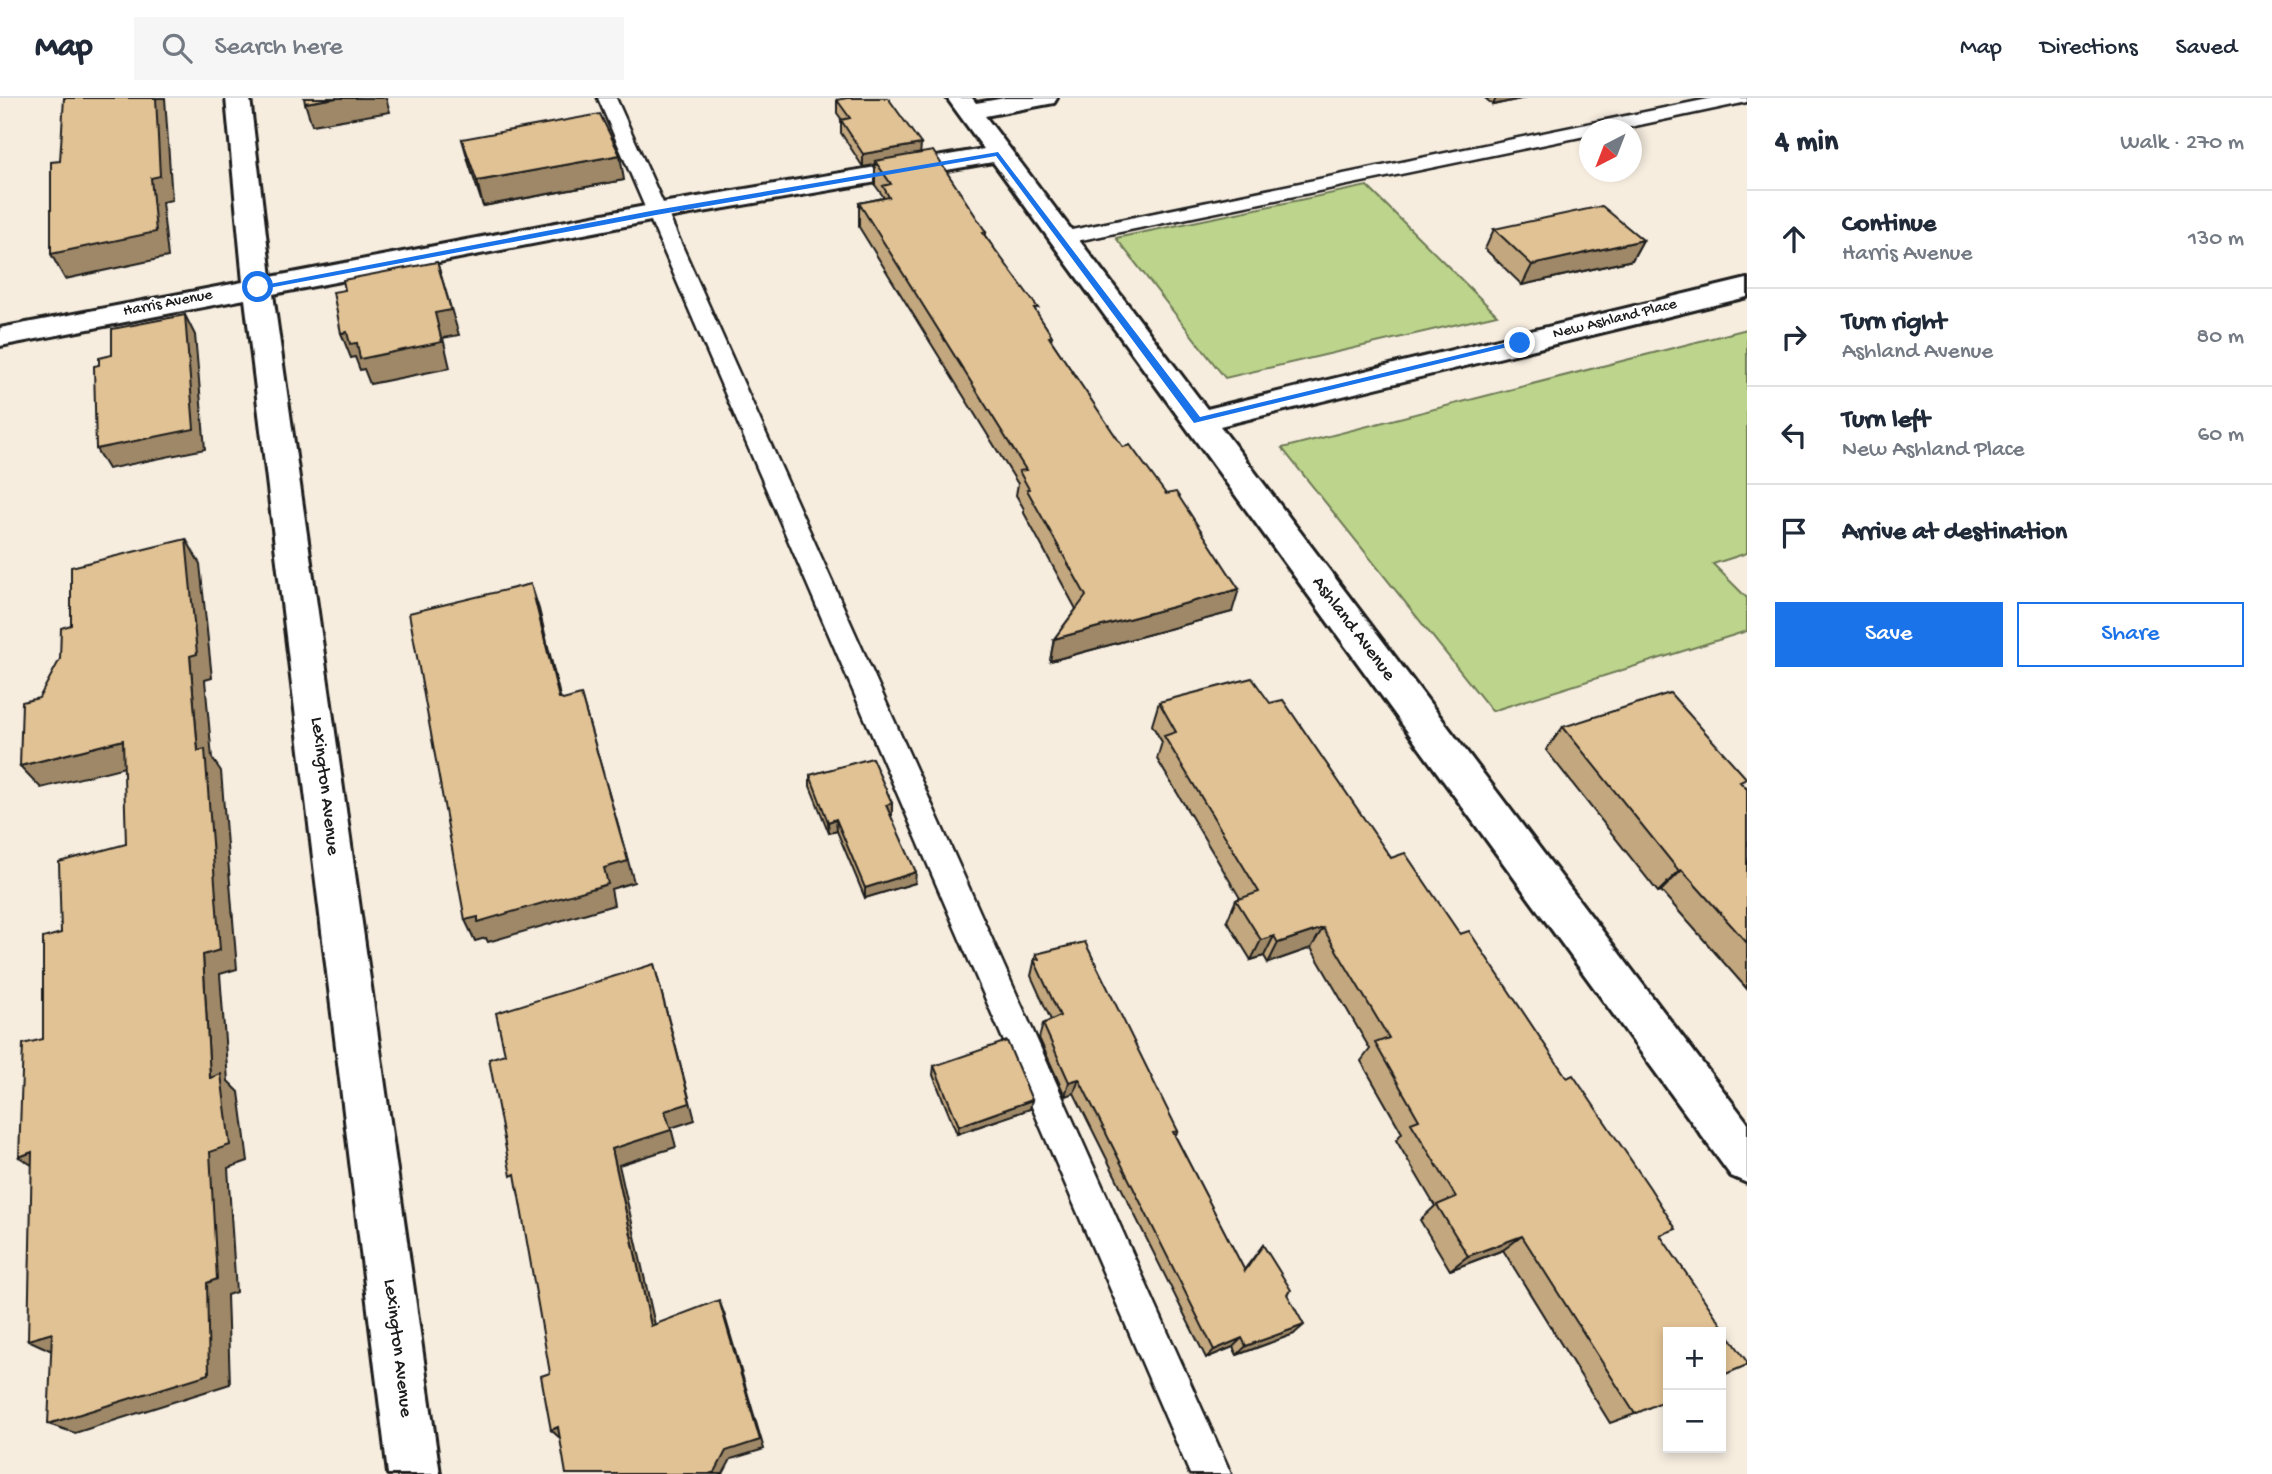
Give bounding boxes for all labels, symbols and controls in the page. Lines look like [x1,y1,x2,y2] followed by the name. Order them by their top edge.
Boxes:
[134,17,624,80] search box
[35,29,92,67] text: Map
[158,29,196,67] icon: search
[214,33,343,64] text: Search here
[1960,34,2002,63] text: Map
[2040,34,2138,63] text: Directions
[2176,34,2237,63] text: Saved
[1579,119,1642,182] north arrow
[1775,126,1838,161] text: 4 min
[2120,130,2244,157] text: Walk · 270 m
[1842,210,1936,241] text: Continue
[1775,220,1813,258] icon: ahead
[2188,226,2244,253] text: 130 m
[1842,241,1972,268] text: Harris Avenue
[242,271,273,302] route start
[122,286,215,322] street label: Harris Avenue
[1551,295,1680,345] street label: New Ashland Place
[1842,308,1946,339] text: Turn right
[1775,318,1813,356] icon: right
[2197,324,2244,351] text: 80 m
[1504,327,1535,358] route end
[1842,339,1993,366] text: Ashland Avenue
[1842,406,1930,437] text: Turn left
[1775,416,1813,454] icon: left
[2198,422,2244,449] text: 60 m
[1842,437,2024,464] text: New Ashland Place
[1775,514,1813,552] icon: arrive
[1842,518,2067,549] text: Arrive at destination
[1306,572,1400,686] street label: Ashland Avenue
[1775,602,2003,667] button: Save
[2017,602,2244,667] button: Share
[304,716,344,857] street label: Lexington Avenue
[377,1278,417,1419] street label: Lexington Avenue
[1663,1327,1726,1453] map controls
[1663,1327,1726,1390] button: +
[1663,1390,1726,1453] button: −

